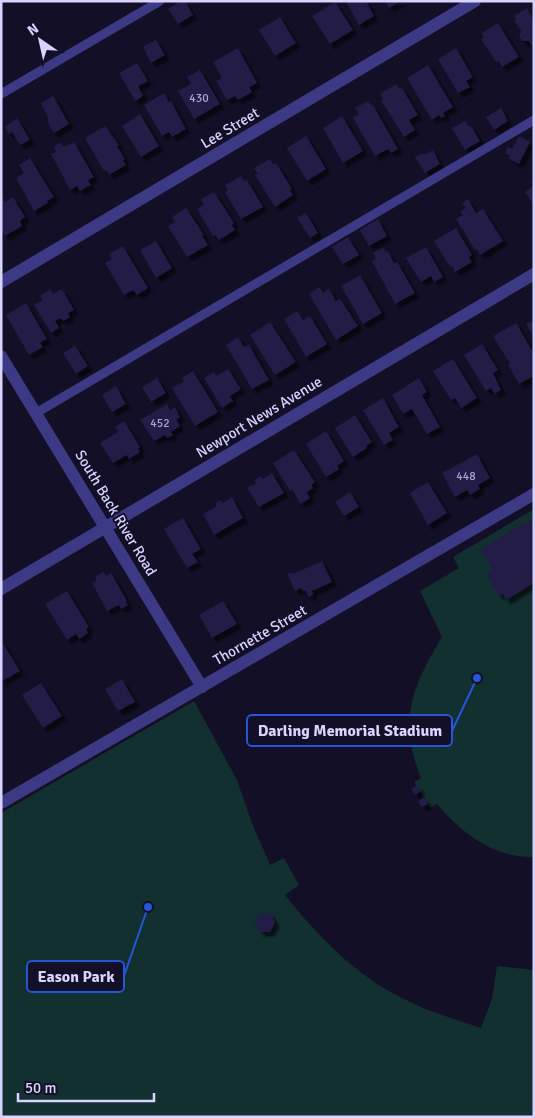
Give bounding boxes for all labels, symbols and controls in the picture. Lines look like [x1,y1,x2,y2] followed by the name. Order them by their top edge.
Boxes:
[15,15,65,65] north arrow
[24,20,42,39] text: N
[189,91,209,106] house number: 430
[198,104,262,152] street label: Lee Street
[193,372,325,462] street label: Newport News Avenue
[150,416,170,431] house number: 452
[71,447,161,579] street label: South Back River Road
[456,469,476,484] house number: 448
[210,601,310,669] street label: Thornette Street
[247,715,452,746] callout: Darling Memorial Stadium
[258,721,442,741] text: Darling Memorial Stadium
[27,961,124,992] callout: Eason Park
[37,967,115,987] text: Eason Park
[18,1070,154,1102] scale bar
[25,1079,56,1097] text: 50 m

